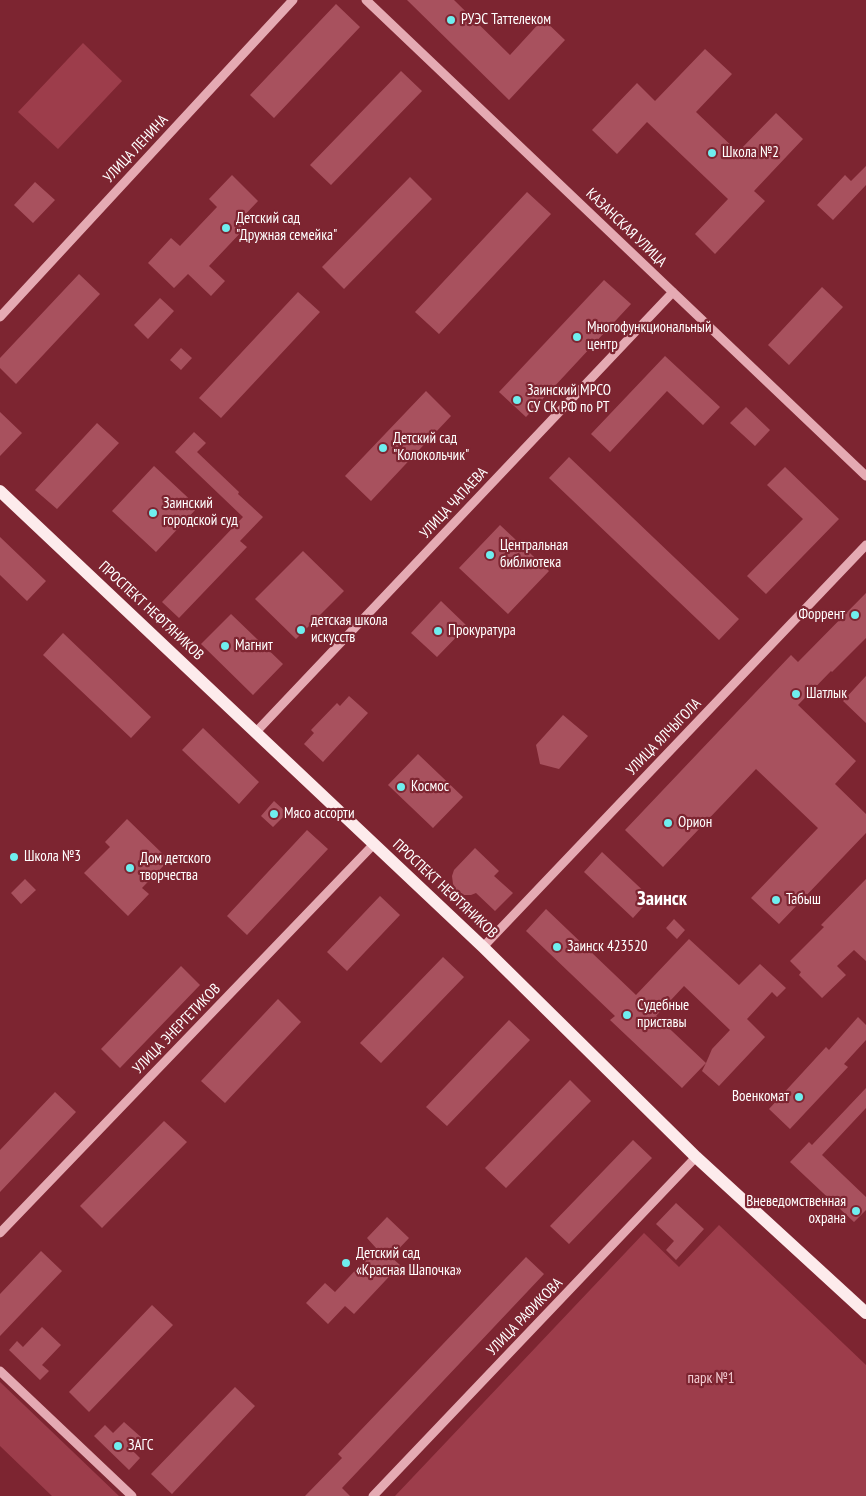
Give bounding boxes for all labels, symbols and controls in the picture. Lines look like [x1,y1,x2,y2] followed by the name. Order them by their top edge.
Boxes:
[461,11,551,29] place label: РУЭС Таттелеком
[445,14,457,26] marker: РУЭС Таттелеком
[100,111,172,187] street label: УЛИЦА ЛЕНИНА
[722,144,779,162] place label: Школа №2
[706,147,718,159] marker: Школа №2
[582,185,670,271] street label: КАЗАНСКАЯ УЛИЦА
[236,210,337,245] place label: Детский сад "Дружная семейка"
[220,222,232,234] marker: Детский сад "Дружная семейка"
[587,319,711,354] place label: Многофункциональный центр
[571,331,583,343] marker: Многофункциональный центр
[527,382,611,417] place label: Заинский МРСО СУ СК РФ по РТ
[511,394,523,406] marker: Заинский МРСО СУ СК РФ по РТ
[393,430,469,465] place label: Детский сад "Колокольчик"
[377,442,389,454] marker: Детский сад "Колокольчик"
[416,464,492,542] street label: УЛИЦА ЧАПАЕВА
[163,495,238,530] place label: Заинский городской суд
[147,507,159,519] marker: Заинский городской суд
[500,537,568,572] place label: Центральная библиотека
[484,549,496,561] marker: Центральная библиотека
[95,558,207,664] street label: ПРОСПЕКТ НЕФТЯНИКОВ
[798,606,845,624] place label: Форрент
[849,609,861,621] marker: Форрент
[311,612,388,647] place label: детская школа искусств
[448,622,516,640] place label: Прокуратура
[295,624,307,636] marker: детская школа искусств
[432,625,444,637] marker: Прокуратура
[235,637,273,655] place label: Магнит
[219,640,231,652] marker: Магнит
[806,685,847,703] place label: Шатлык
[790,688,802,700] marker: Шатлык
[623,695,705,779] street label: УЛИЦА ЯЛЧЫГОЛА
[411,778,449,796] place label: Космос
[395,781,407,793] marker: Космос
[284,805,354,823] place label: Мясо ассорти
[268,808,280,820] marker: Мясо ассорти
[678,814,712,832] place label: Орион
[662,817,674,829] marker: Орион
[389,836,501,942] street label: ПРОСПЕКТ НЕФТЯНИКОВ
[24,848,81,866] place label: Школа №3
[140,850,211,885] place label: Дом детского творчества
[8,851,20,863] marker: Школа №3
[124,862,136,874] marker: Дом детского творчества
[637,887,687,911] district label: Заинск
[786,891,821,909] place label: Табыш
[770,894,782,906] marker: Табыш
[567,938,647,956] place label: Заинск 423520
[551,941,563,953] marker: Заинск 423520
[129,980,225,1078] street label: УЛИЦА ЭНЕРГЕТИКОВ
[637,997,689,1032] place label: Судебные приставы
[621,1009,633,1021] marker: Судебные приставы
[732,1088,789,1106] place label: Военкомат
[793,1091,805,1103] marker: Военкомат
[746,1193,846,1228] place label: Вневедомственная охрана
[850,1205,862,1217] marker: Вневедомственная охрана
[356,1245,461,1280] place label: Детский сад «Красная Шапочка»
[340,1257,352,1269] marker: Детский сад «Красная Шапочка»
[484,1274,566,1360] street label: УЛИЦА РАФИКОВА
[687,1370,735,1388] park label: парк №1
[128,1437,154,1455] place label: ЗАГС
[112,1440,124,1452] marker: ЗАГС

